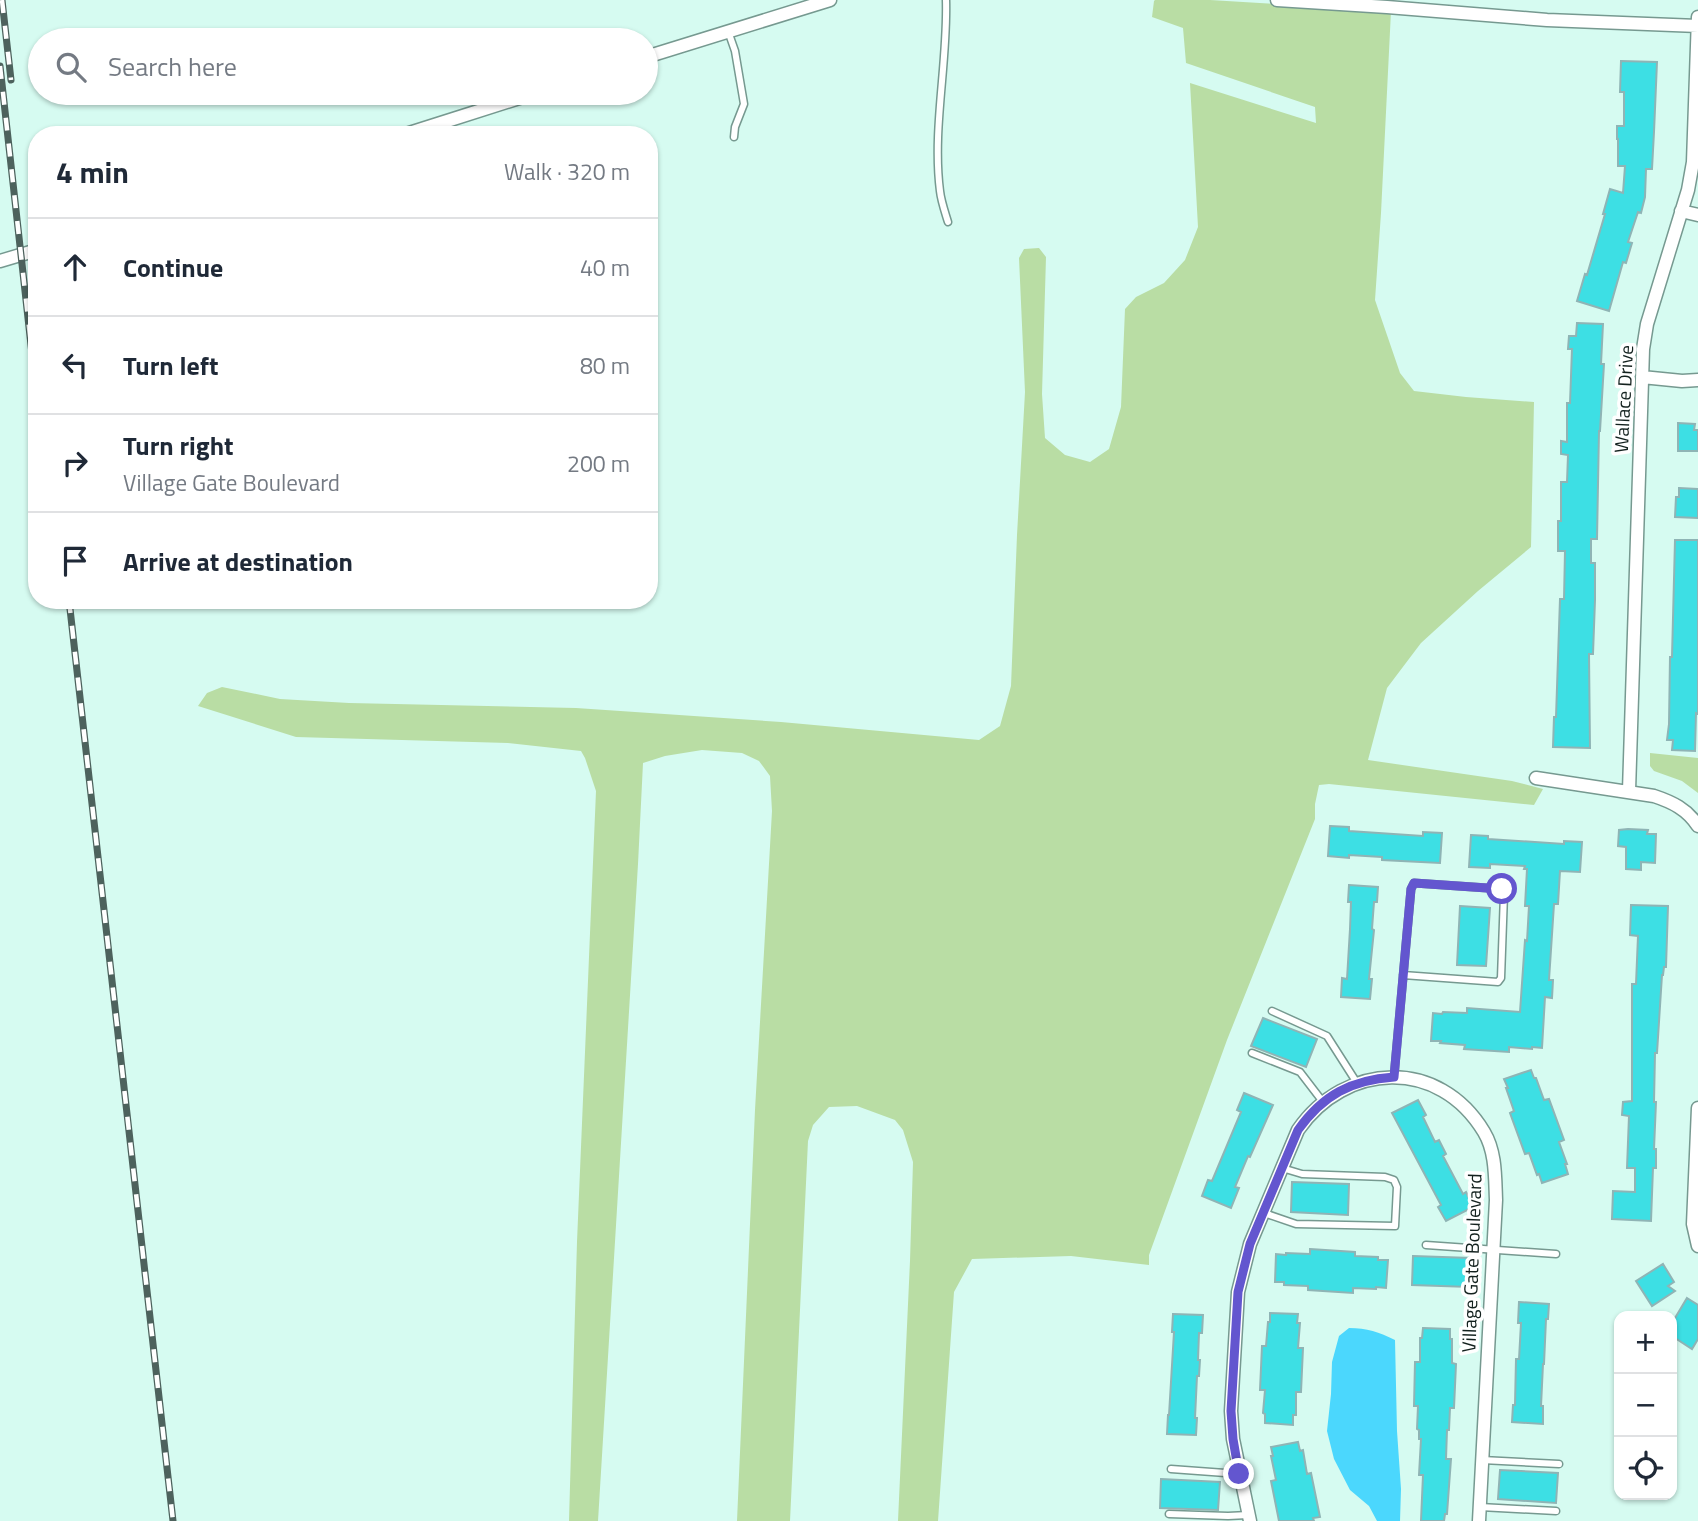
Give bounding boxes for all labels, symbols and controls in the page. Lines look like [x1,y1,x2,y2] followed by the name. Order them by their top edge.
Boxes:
[28,28,658,105] search box
[108,47,237,86] text: Search here
[52,48,90,86] icon: search
[56,149,129,195] text: 4 min
[504,154,630,189] text: Walk · 320 m
[56,248,94,286] icon: ahead
[123,248,223,287] text: Continue
[580,250,630,285] text: 40 m
[1606,344,1640,454] street label: Wallace Drive
[56,346,94,384] icon: left
[123,346,218,385] text: Turn left
[580,348,630,383] text: 80 m
[123,426,234,465] text: Turn right
[56,444,94,482] icon: right
[567,446,630,481] text: 200 m
[123,465,340,500] text: Village Gate Boulevard
[56,542,94,580] icon: arrive
[123,542,353,581] text: Arrive at destination
[1486,873,1517,904] route start
[1453,1173,1489,1353] street label: Village Gate Boulevard
[1614,1311,1677,1500] map controls
[1614,1311,1677,1374] button: +
[1614,1374,1677,1437] button: −
[1614,1437,1677,1500] button: locate
[1223,1458,1254,1489] route end

